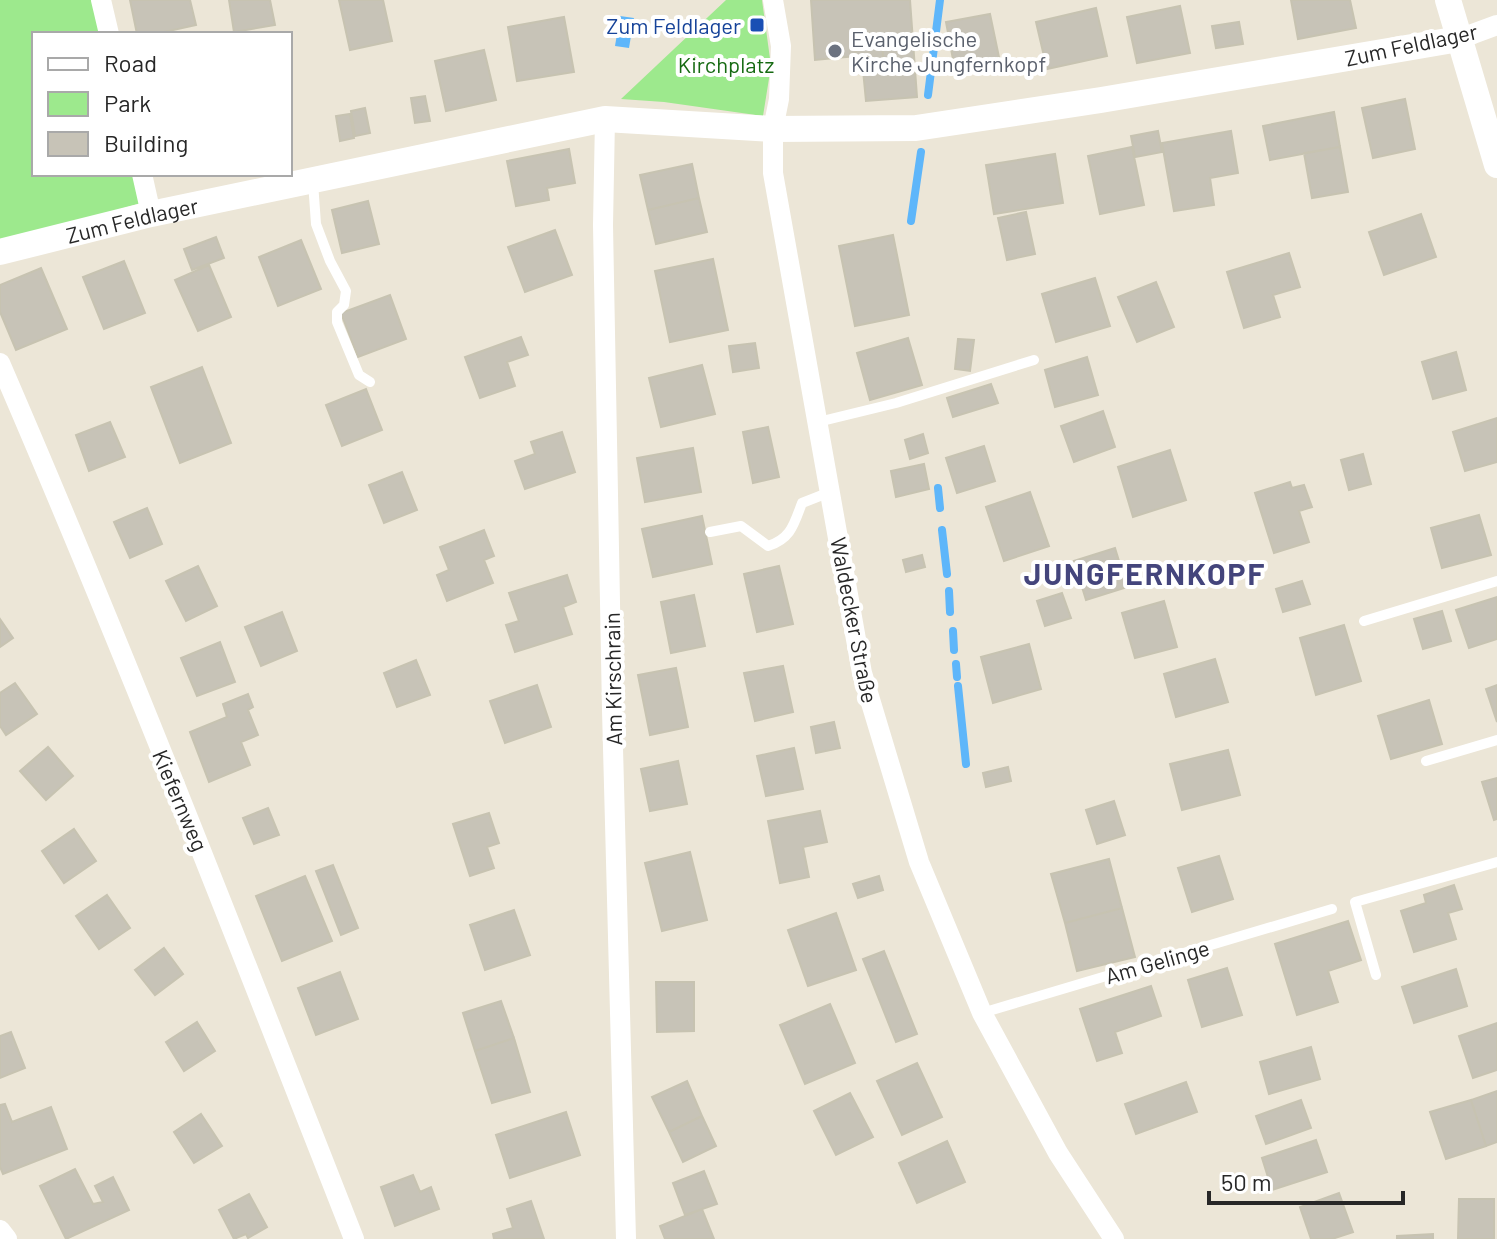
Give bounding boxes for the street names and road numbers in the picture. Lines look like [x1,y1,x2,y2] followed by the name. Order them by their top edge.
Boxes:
[1342,17,1480,71] street label: Zum Feldlager
[63,192,200,248] street label: Zum Feldlager
[826,535,884,705] street label: Waldecker Straße
[598,612,626,746] street label: Am Kirschrain
[148,745,214,855] street label: Kiefernweg
[1102,934,1212,988] street label: Am Gelinge

